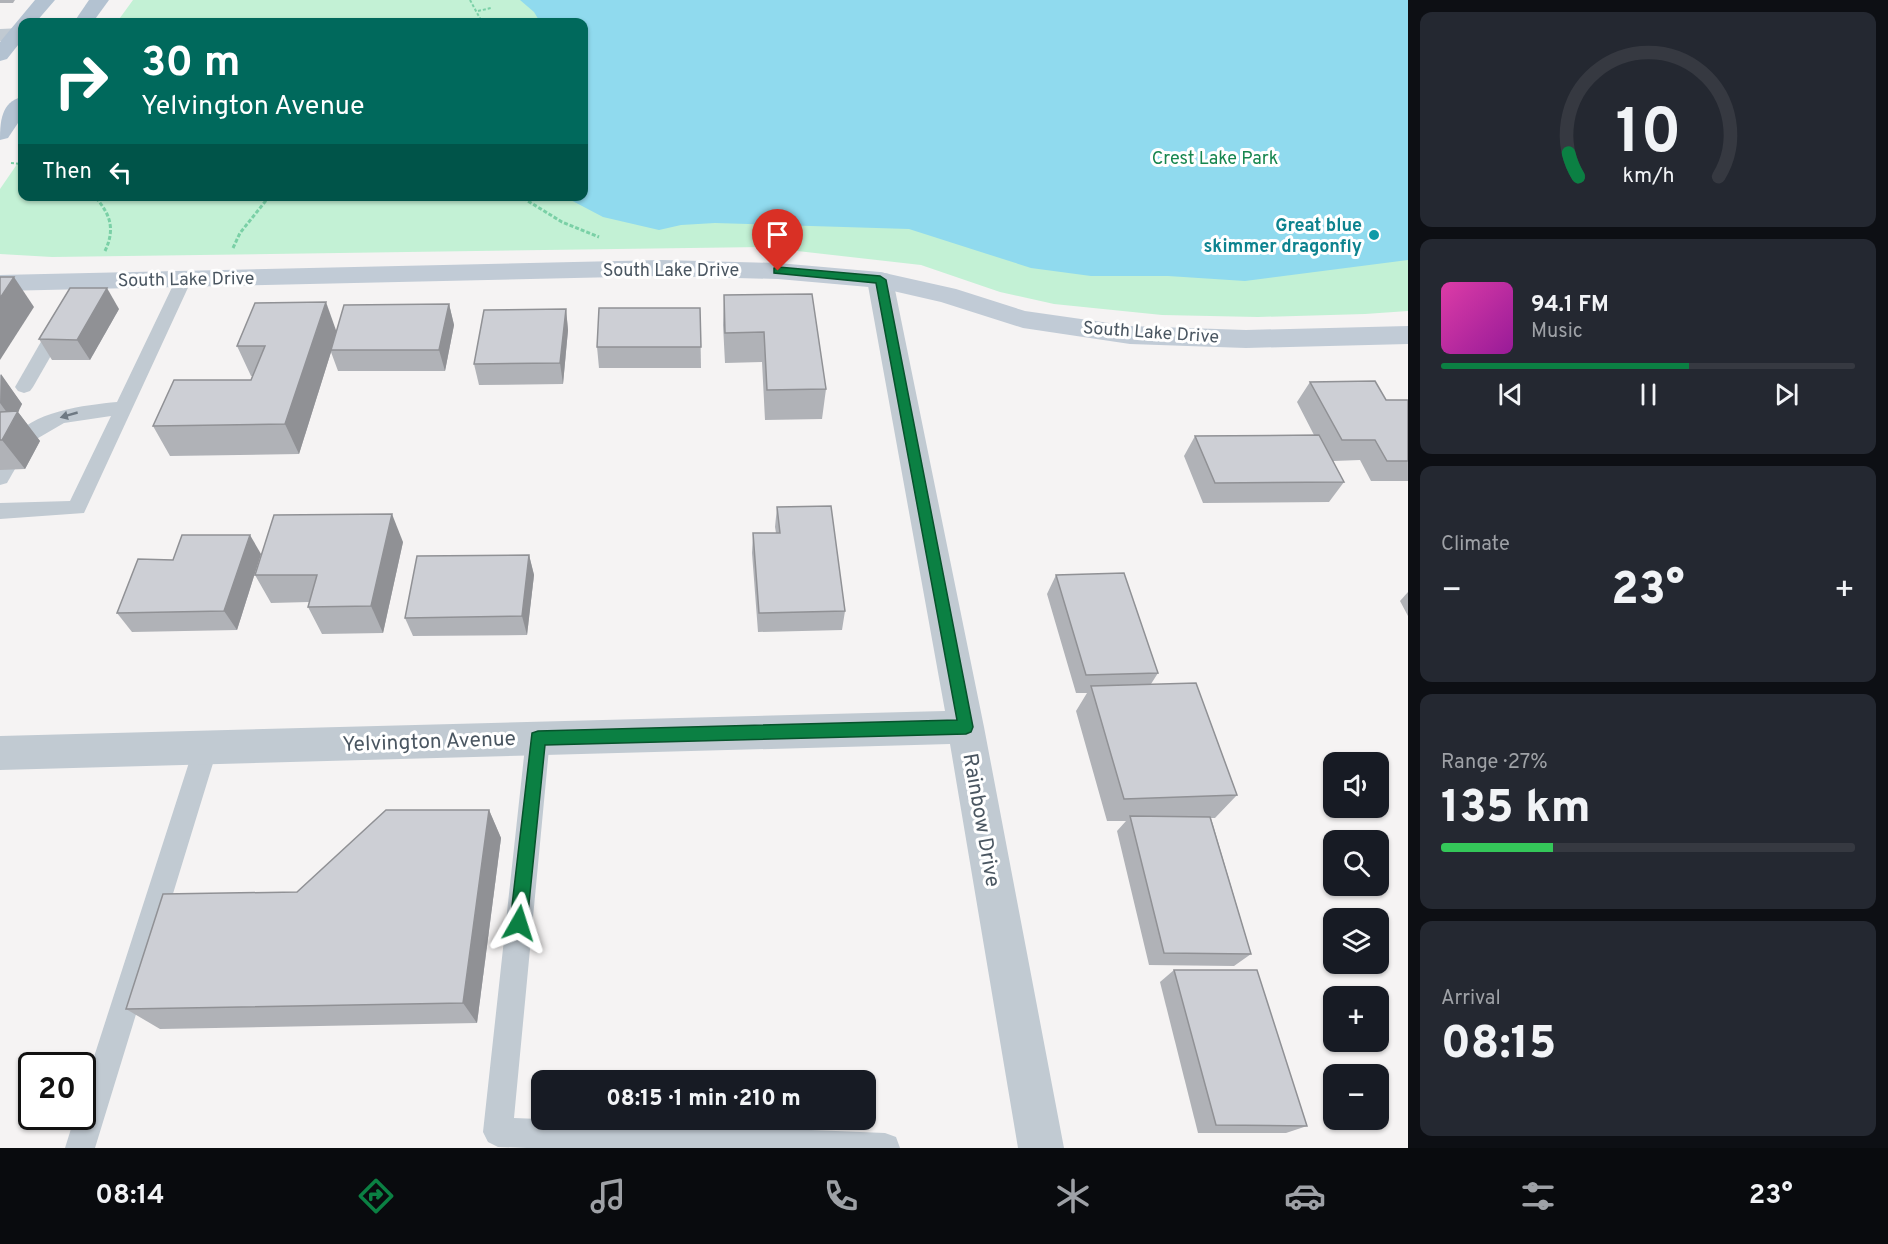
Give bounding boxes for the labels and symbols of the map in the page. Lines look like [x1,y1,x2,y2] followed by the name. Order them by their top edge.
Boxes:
[1152,148,1278,171] park label: Crest Lake Park
[752,209,803,271] pin
[1203,215,1362,259] place label: Great blue skimmer dragonfly
[1367,228,1381,242] marker: Great blue skimmer dragonfly
[603,260,739,283] street label: South Lake Drive
[118,268,254,293] street label: South Lake Drive
[1082,317,1220,350] street label: South Lake Drive
[60,411,78,420] one-way arrow
[342,726,516,759] street label: Yelvington Avenue
[955,751,1006,889] street label: Rainbow Drive
[487,891,551,955] position arrow
[18,1052,96,1130] speed limit sign: 20

